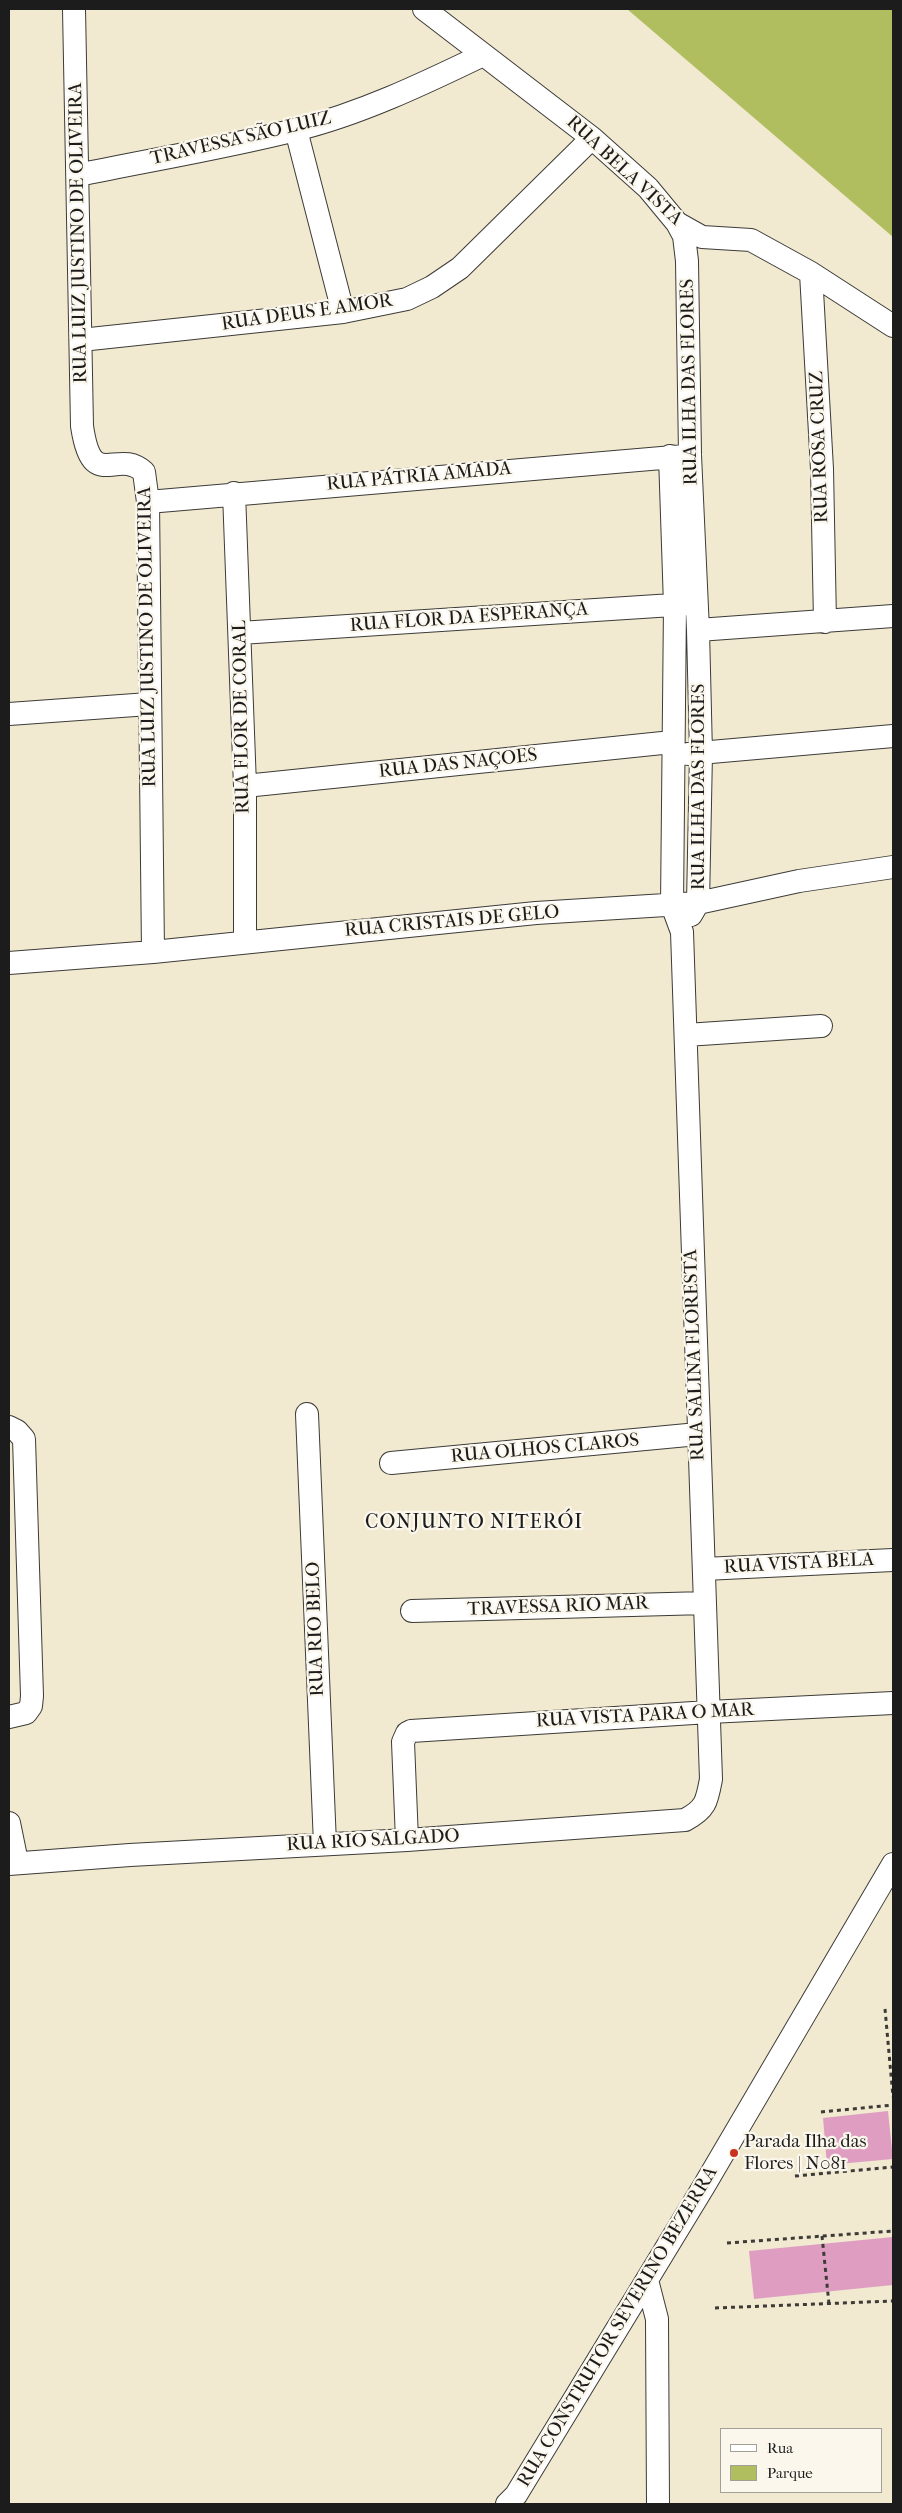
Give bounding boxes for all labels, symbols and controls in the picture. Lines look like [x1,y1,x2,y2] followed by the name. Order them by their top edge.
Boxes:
[65,82,93,384] street label: RUA LUIZ JUSTINO DE OLIVEIRA
[148,107,334,171] street label: TRAVESSA SÃO LUIZ
[561,111,687,231] street label: RUA BELA VISTA
[677,279,703,485] street label: RUA ILHA DAS FLORES
[220,290,394,336] street label: RUA DEUS E AMOR
[806,371,834,523] street label: RUA ROSA CRUZ
[326,458,512,496] street label: RUA PÁTRIA AMADA
[134,486,162,788] street label: RUA LUIZ JUSTINO DE OLIVEIRA
[349,598,589,638] street label: RUA FLOR DA ESPERANÇA
[229,620,255,814] street label: RUA FLOR DE CORAL
[688,684,710,890] street label: RUA ILHA DAS FLORES
[377,744,539,784] street label: RUA DAS NAÇOES
[344,901,560,943] street label: RUA CRISTAIS DE GELO
[680,1249,710,1461] street label: RUA SALINA FLORESTA
[450,1429,640,1469] street label: RUA OLHOS CLAROS
[363,1511,585,1535] district label: CONJUNTO NITERÓI
[723,1549,875,1579] street label: RUA VISTA BELA
[302,1561,330,1697] street label: RUA RIO BELO
[467,1592,649,1622] street label: TRAVESSA RIO MAR
[535,1699,755,1733] street label: RUA VISTA PARA O MAR
[286,1825,460,1857] street label: RUA RIO SALGADO
[744,2131,866,2175] place label: Parada Ilha das Flores | N081
[728,2147,740,2159] marker: Parada Ilha das Flores | N081
[513,2163,723,2491] street label: RUA CONSTRUTOR SEVERINO BEZERRA
[720,2428,882,2493] legend
[767,2439,793,2457] text: Rua
[767,2464,813,2482] text: Parque

